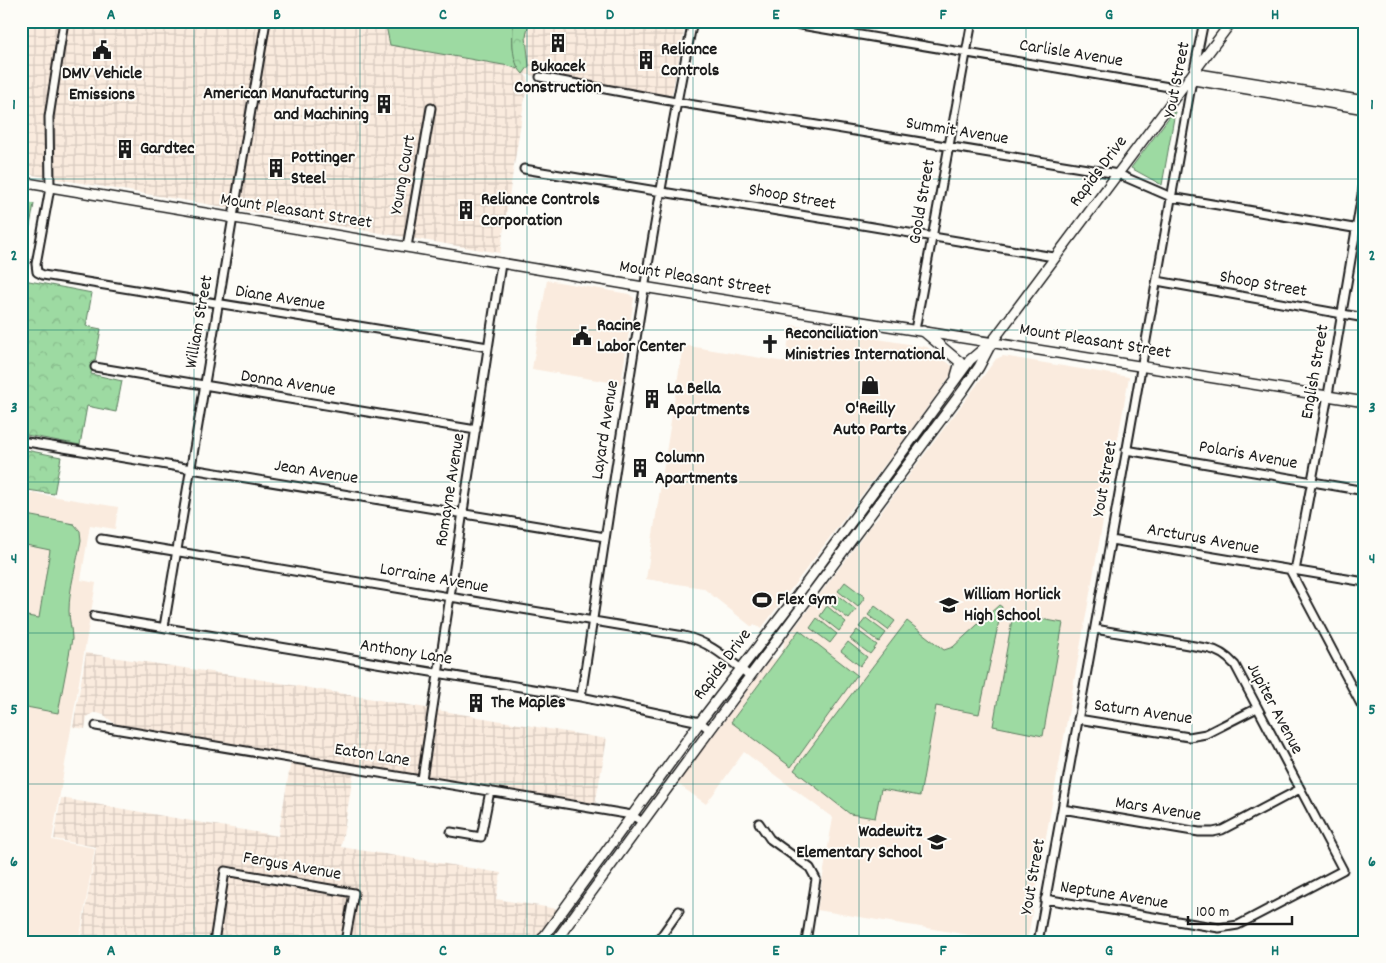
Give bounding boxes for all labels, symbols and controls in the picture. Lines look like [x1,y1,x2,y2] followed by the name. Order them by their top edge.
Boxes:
[107,4,116,27] text: A
[273,4,281,27] text: B
[439,4,447,27] text: C
[606,4,615,27] text: D
[772,4,780,27] text: E
[939,4,947,27] text: F
[1105,4,1113,27] text: G
[1271,4,1279,27] text: H
[547,32,569,54] building icon: Bukacek Construction
[1017,33,1125,75] street label: Carlisle Avenue
[661,38,720,84] place label: Reliance Controls
[91,39,113,61] public building icon: DMV Vehicle Emissions
[1158,40,1198,120] street label: Yout Street
[635,49,657,71] building icon: Reliance Controls
[514,55,602,101] place label: Bukacek Construction
[62,62,142,108] place label: DMV Vehicle Emissions
[203,82,369,128] place label: American Manufacturing and Machining
[373,93,395,115] building icon: American Manufacturing and Machining
[12,94,16,117] text: 1
[1370,94,1374,117] text: 1
[904,112,1010,152] street label: Summit Avenue
[1064,131,1134,213] street label: Rapids Drive
[385,133,423,217] street label: Young Court
[140,137,194,162] place label: Gardtec
[114,138,136,160] building icon: Gardtec
[291,146,355,192] place label: Pottinger Steel
[265,157,287,179] building icon: Pottinger Steel
[903,157,943,246] street label: Goold Street
[746,178,838,218] street label: Shoop Street
[218,188,374,236] street label: Mount Pleasant Street
[481,188,600,234] place label: Reliance Controls Corporation
[455,199,477,221] building icon: Reliance Controls Corporation
[11,245,18,268] text: 2
[1369,245,1376,268] text: 2
[617,255,773,303] street label: Mount Pleasant Street
[1217,265,1309,305] street label: Shoop Street
[180,273,221,371] street label: William Street
[233,280,327,318] street label: Diane Avenue
[597,314,686,360] place label: Racine Labor Center
[1017,318,1173,366] street label: Mount Pleasant Street
[785,322,946,368] place label: Reconciliation Ministries International
[1295,322,1337,421] street label: English Street
[571,325,593,347] public building icon: Racine Labor Center
[759,333,781,355] church icon: Reconciliation Ministries International
[239,364,337,404] street label: Donna Avenue
[859,374,881,396] shop icon: O'Reilly Auto Parts
[667,377,750,423] place label: La Bella Apartments
[586,379,626,481] street label: Layard Avenue
[641,388,663,410] building icon: La Bella Apartments
[10,397,18,420] text: 3
[833,397,907,443] place label: O'Reilly Auto Parts
[1368,397,1376,420] text: 3
[430,431,472,548] street label: Romayne Avenue
[1197,435,1299,477] street label: Polaris Avenue
[1087,439,1125,519] street label: Yout Street
[655,446,738,492] place label: Column Apartments
[272,454,360,492] street label: Jean Avenue
[629,457,651,479] building icon: Column Apartments
[1145,518,1261,562] street label: Arcturus Avenue
[11,548,17,571] text: 4
[1369,548,1375,571] text: 4
[378,557,490,601] street label: Lorraine Avenue
[964,583,1061,629] place label: William Horlick High School
[777,588,837,613] place label: Flex Gym
[751,589,773,611] sports icon: Flex Gym
[938,594,960,616] school or university icon: William Horlick High School
[688,624,758,706] street label: Rapids Drive
[358,633,454,673] street label: Anthony Lane
[1239,659,1309,759] street label: Jupiter Avenue
[491,691,566,716] place label: The Maples
[465,692,487,714] building icon: The Maples
[1092,694,1194,732] street label: Saturn Avenue
[10,699,18,722] text: 5
[1368,699,1376,722] text: 5
[333,738,411,774] street label: Eaton Lane
[1113,791,1203,829] street label: Mars Avenue
[796,820,923,866] place label: Wadewitz Elementary School
[926,831,948,853] school or university icon: Wadewitz Elementary School
[1015,837,1053,917] street label: Yout Street
[241,846,343,888] street label: Fergus Avenue
[10,851,18,874] text: 6
[1368,851,1376,874] text: 6
[1058,875,1170,917] street label: Neptune Avenue
[1188,893,1292,925] scale bar
[1196,902,1229,924] text: 100 m
[107,940,116,963] text: A
[273,940,281,963] text: B
[439,940,447,963] text: C
[606,940,615,963] text: D
[772,940,780,963] text: E
[939,940,947,963] text: F
[1105,940,1113,963] text: G
[1271,940,1279,963] text: H

